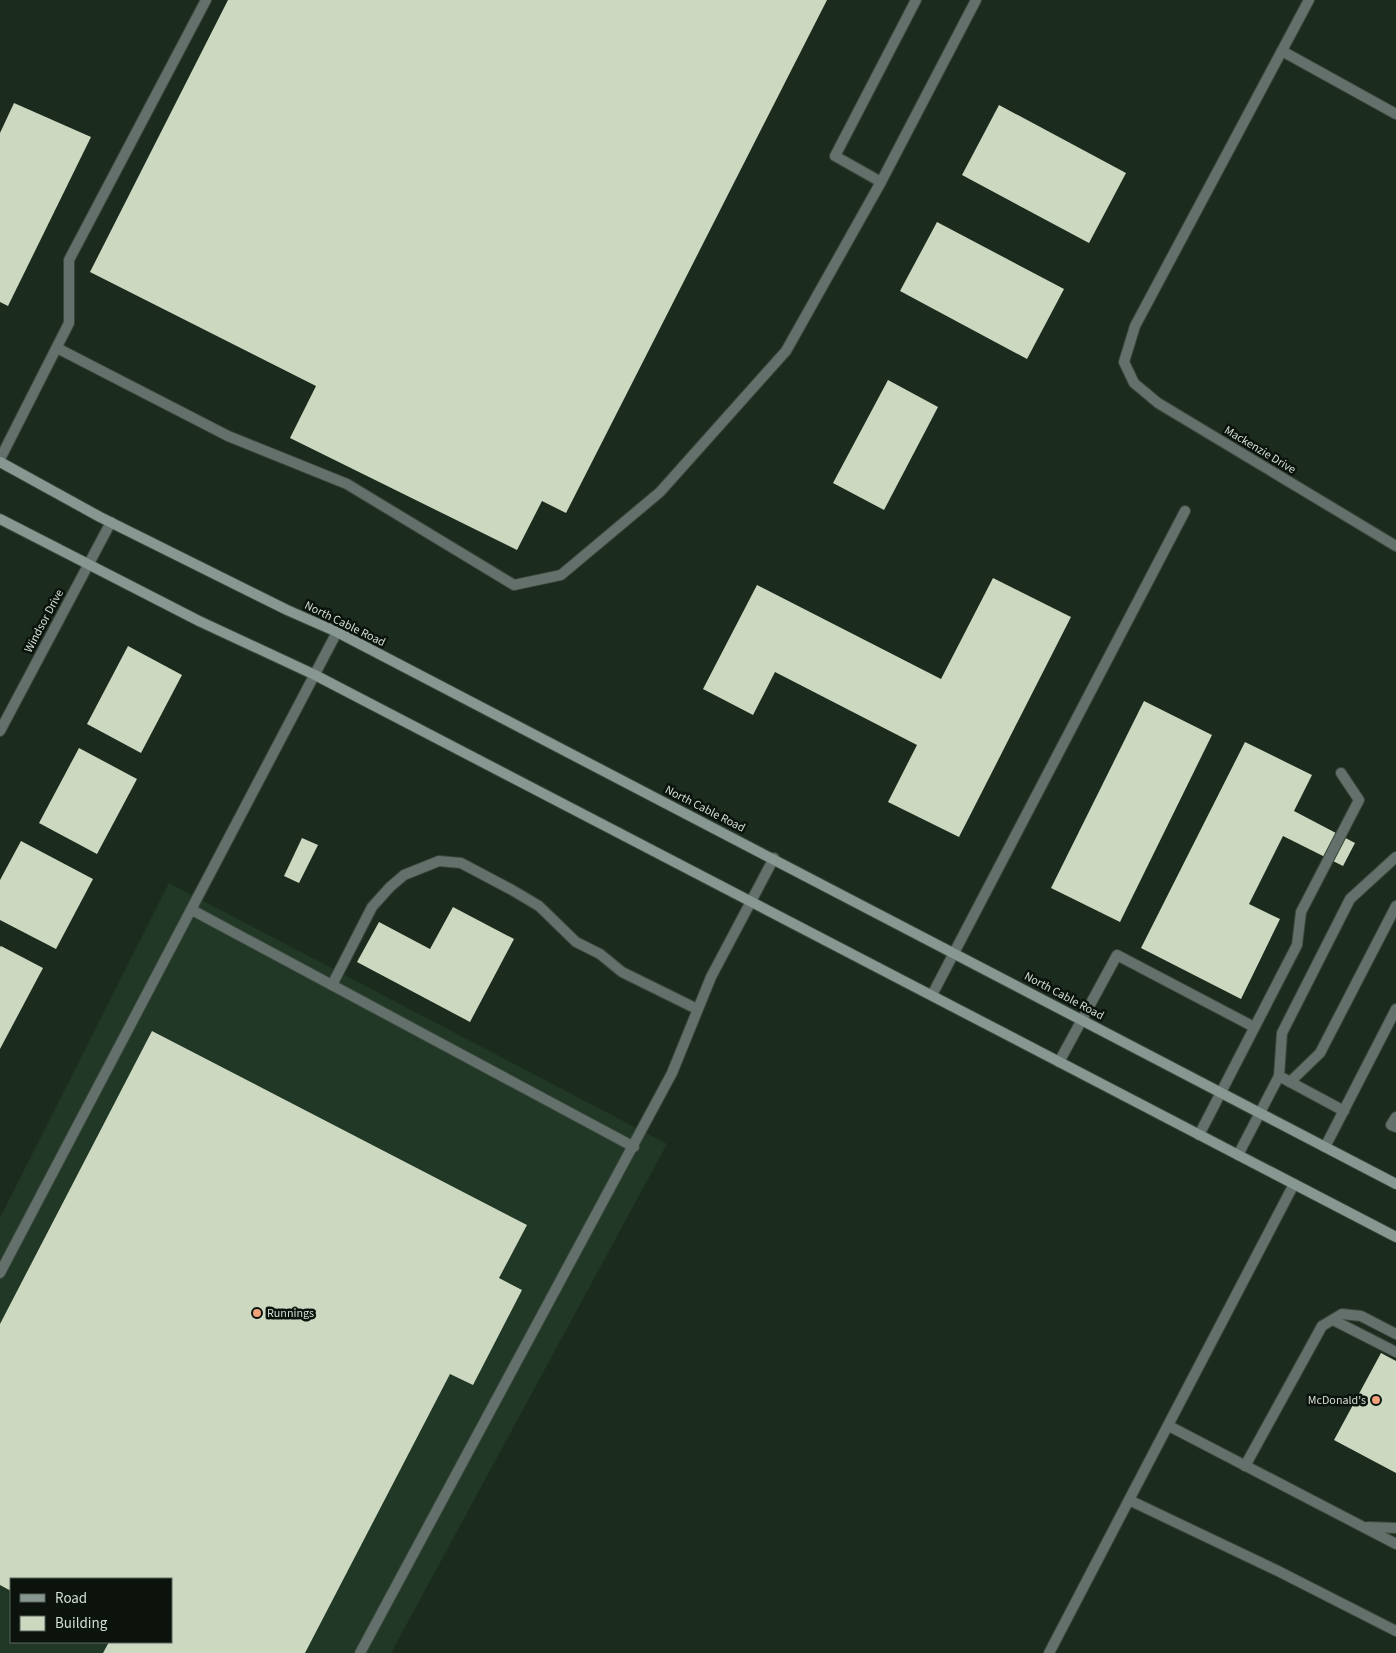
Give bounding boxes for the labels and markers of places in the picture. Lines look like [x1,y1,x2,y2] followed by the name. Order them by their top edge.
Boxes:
[267,1305,314,1322] place label: Runnings
[251,1307,263,1319] marker: Runnings
[1308,1392,1366,1409] place label: McDonald's
[1370,1394,1382,1406] marker: McDonald's

